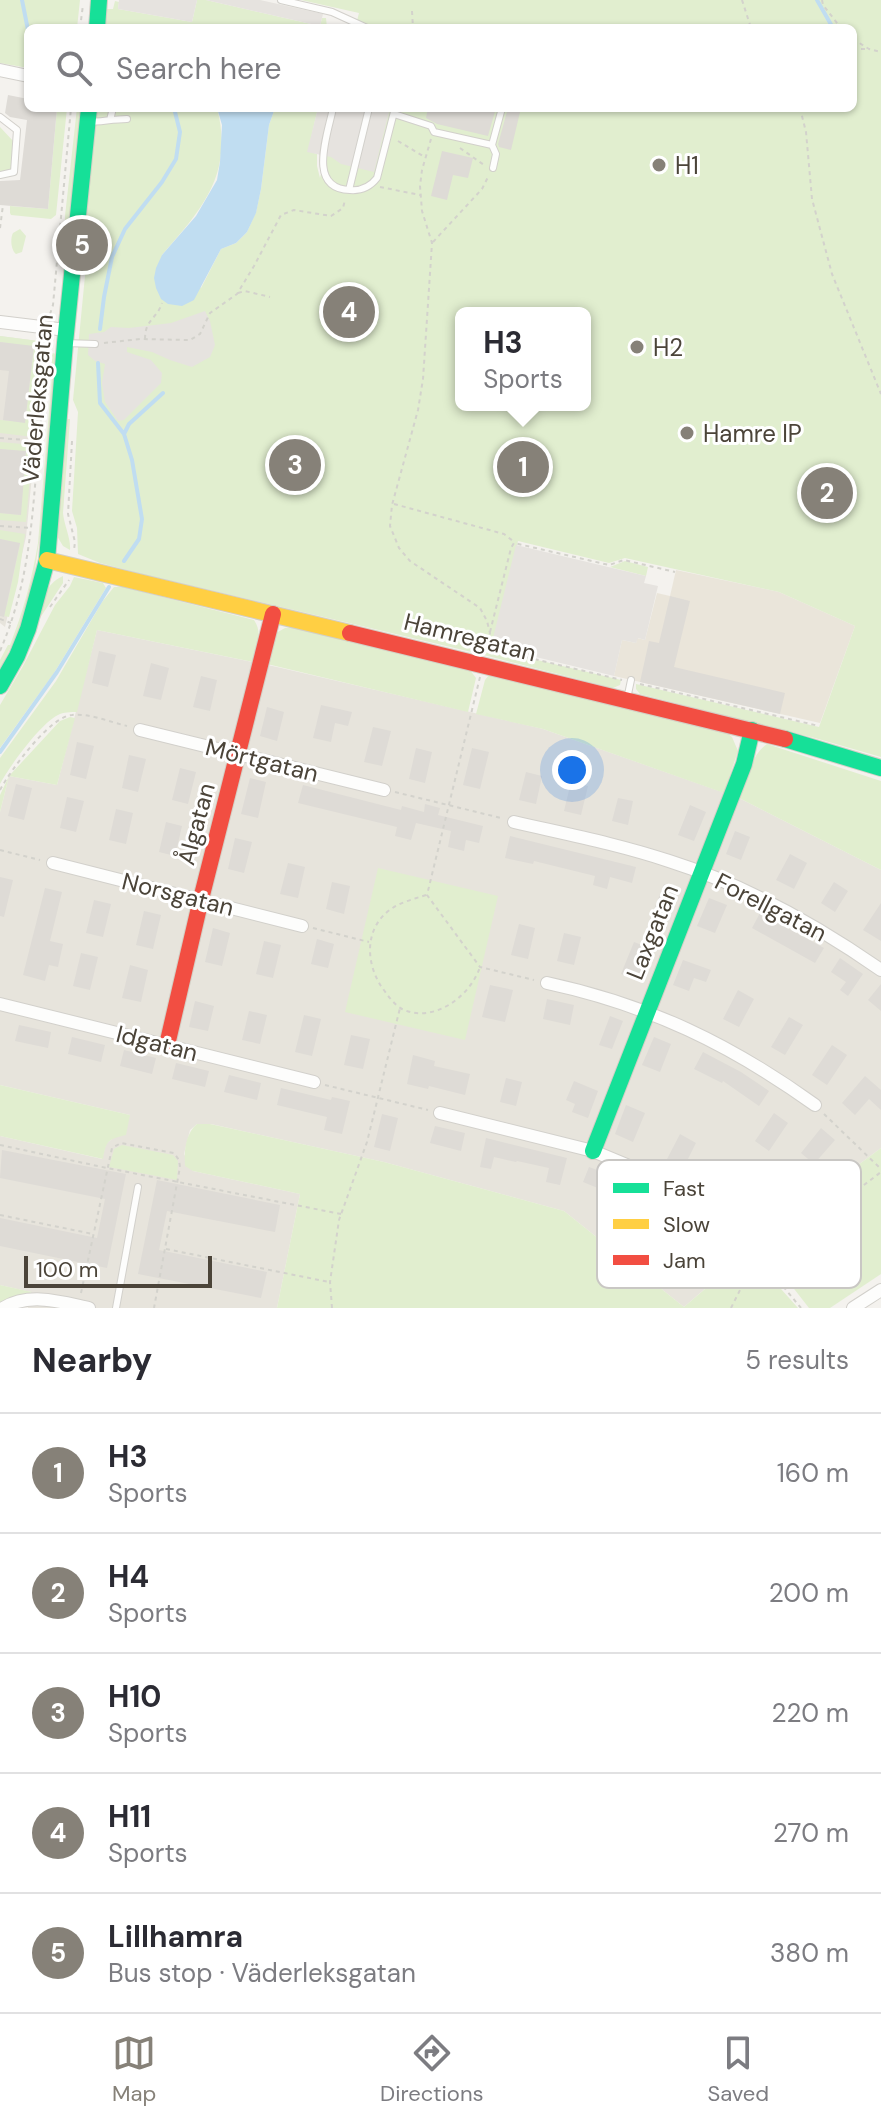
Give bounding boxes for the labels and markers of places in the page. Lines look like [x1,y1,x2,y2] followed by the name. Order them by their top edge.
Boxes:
[675,150,699,181] place label: H1
[650,156,668,174] marker: H1
[56,215,108,275] pin: 5
[323,282,375,342] pin: 4
[653,332,683,363] place label: H2
[628,338,646,356] marker: H2
[703,418,802,449] place label: Hamre IP
[678,424,696,442] marker: Hamre IP
[269,435,321,495] pin: 3
[497,437,549,497] pin: 1
[801,463,853,523] pin: 2

